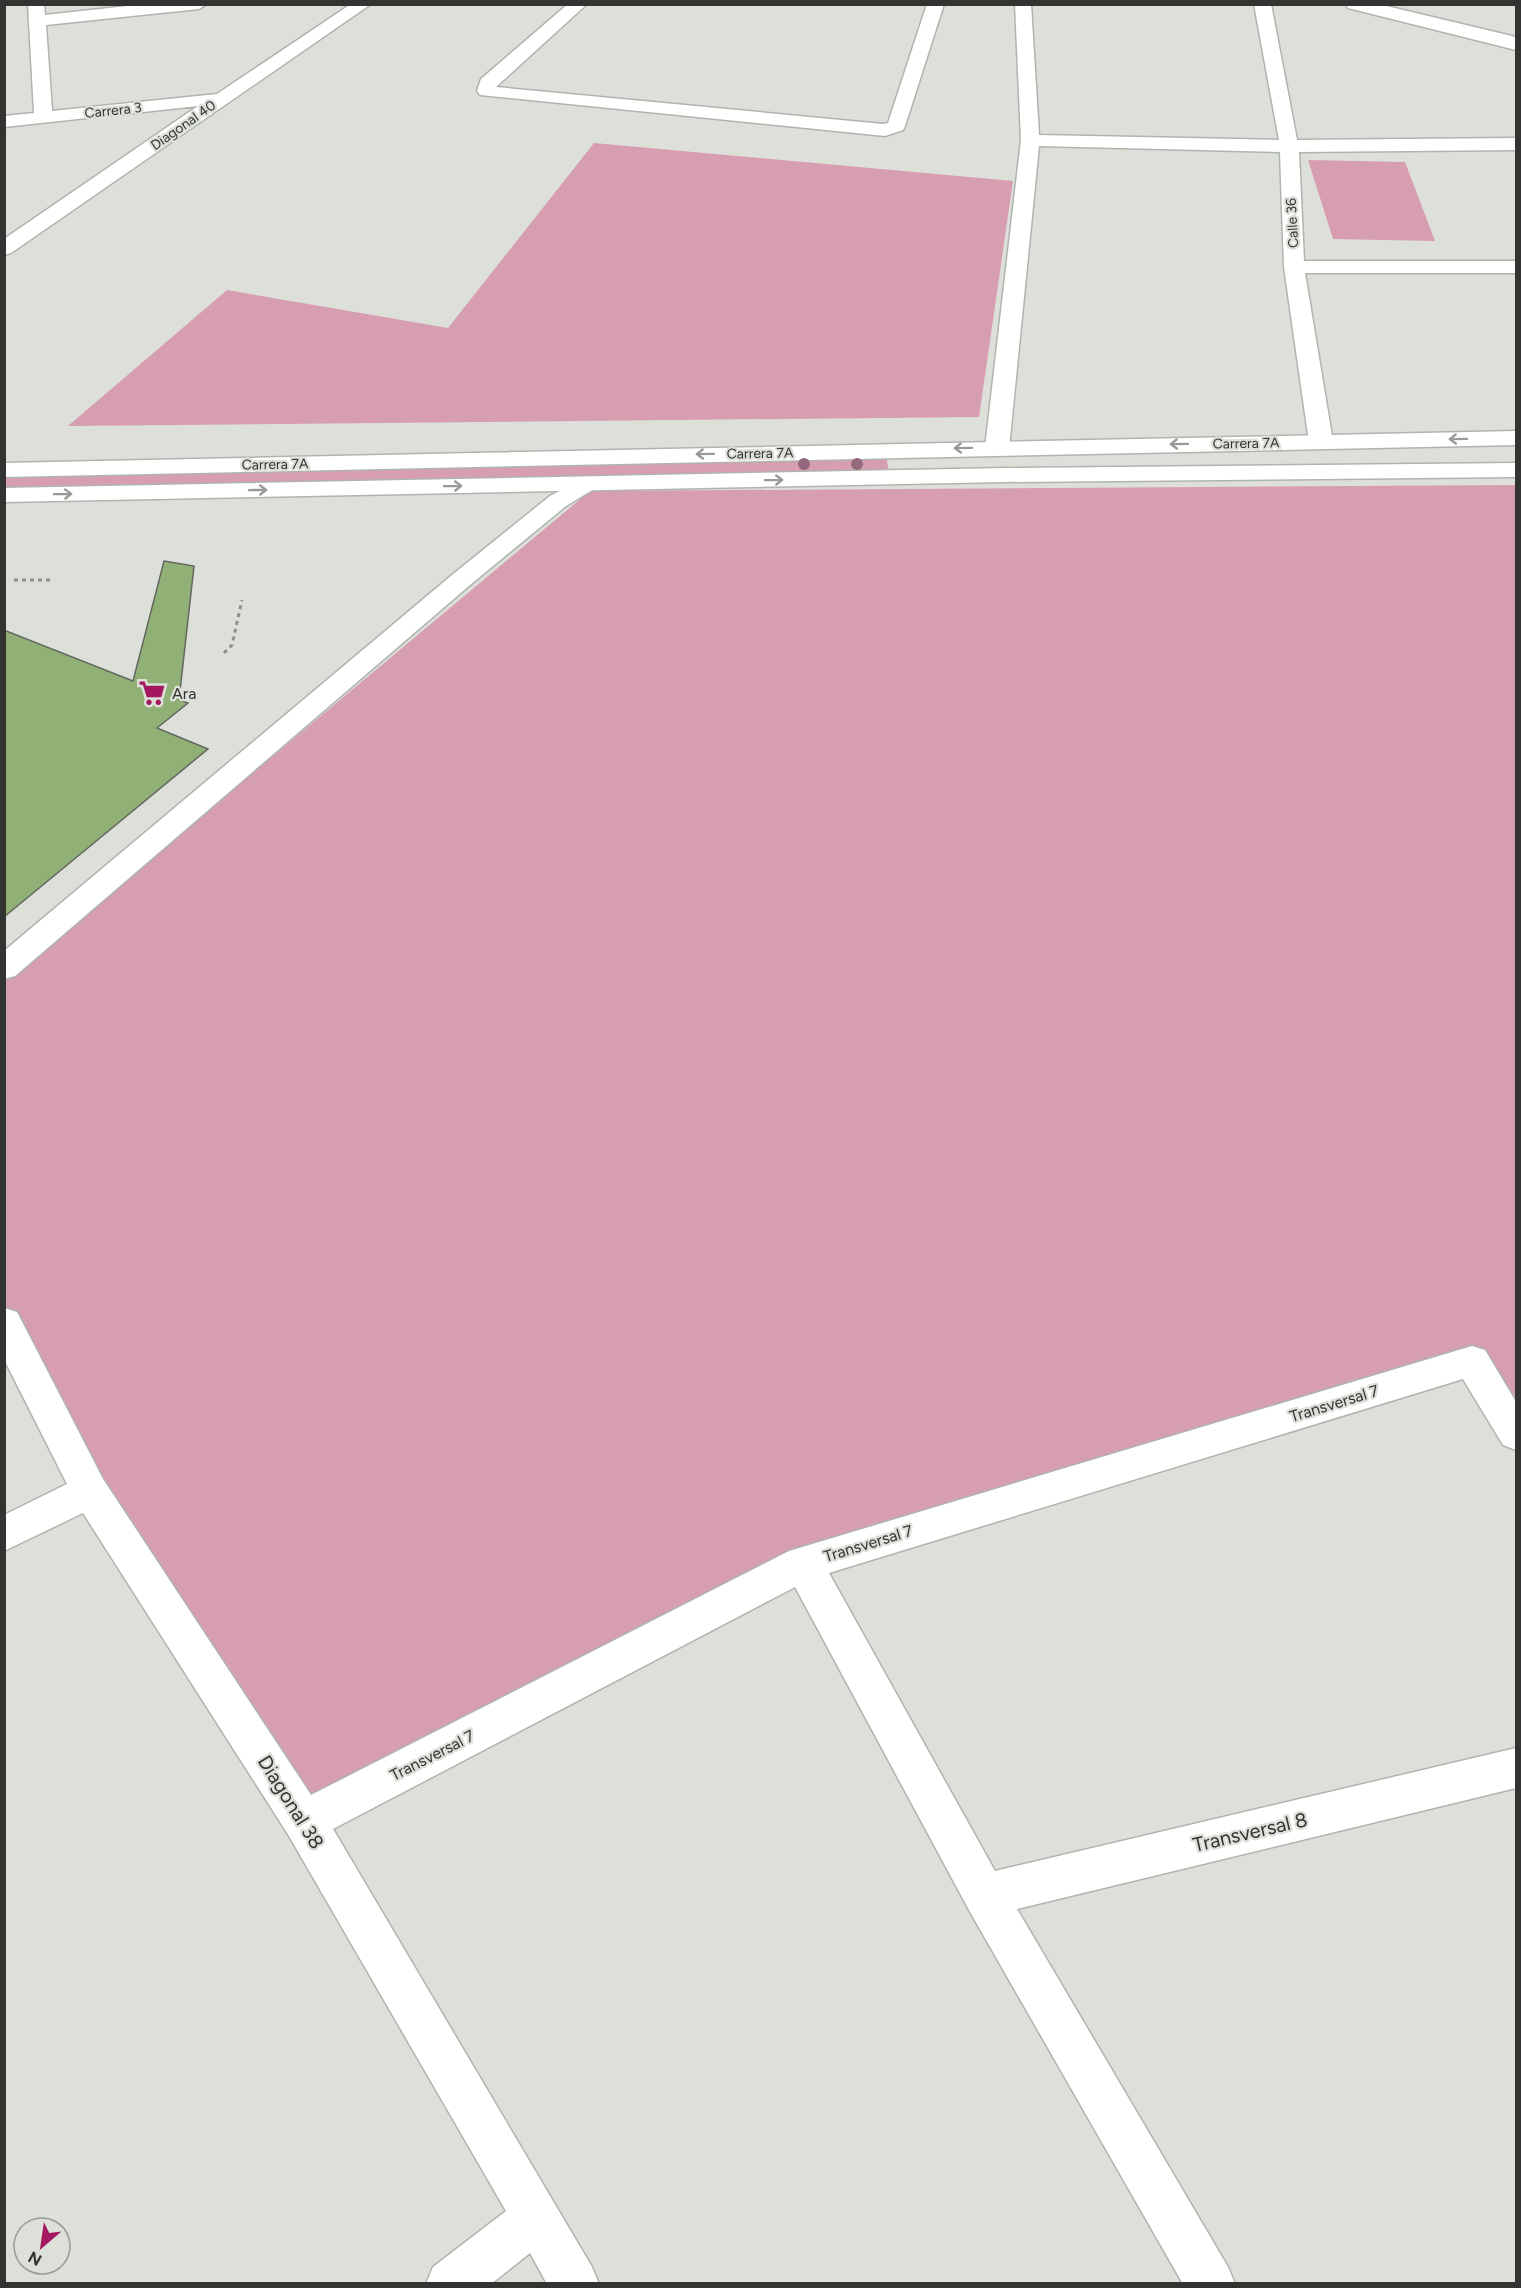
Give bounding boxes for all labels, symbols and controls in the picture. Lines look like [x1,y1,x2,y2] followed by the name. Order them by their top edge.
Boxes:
[147,97,219,154] street label: Diagonal 40
[84,99,142,122] street label: Carrera 3
[1283,197,1302,248] street label: Calle 36
[1449,433,1469,445] one-way arrow
[1213,434,1280,453] street label: Carrera 7A
[1170,438,1190,450] one-way arrow
[954,443,974,454] one-way arrow
[727,444,794,463] street label: Carrera 7A
[696,448,716,460] one-way arrow
[242,455,309,474] street label: Carrera 7A
[763,474,783,485] one-way arrow
[442,480,462,492] one-way arrow
[247,484,267,496] one-way arrow
[52,488,72,500] one-way arrow
[137,678,167,708] supermarket icon: Ara
[172,684,196,703] place label: Ara
[1287,1381,1381,1426] street label: Transversal 7
[821,1521,915,1566] street label: Transversal 7
[387,1726,478,1785] street label: Transversal 7
[253,1751,329,1853] street label: Diagonal 38
[1191,1807,1309,1857] street label: Transversal 8
[12,2216,72,2276] north arrow
[25,2247,45,2270] text: N

